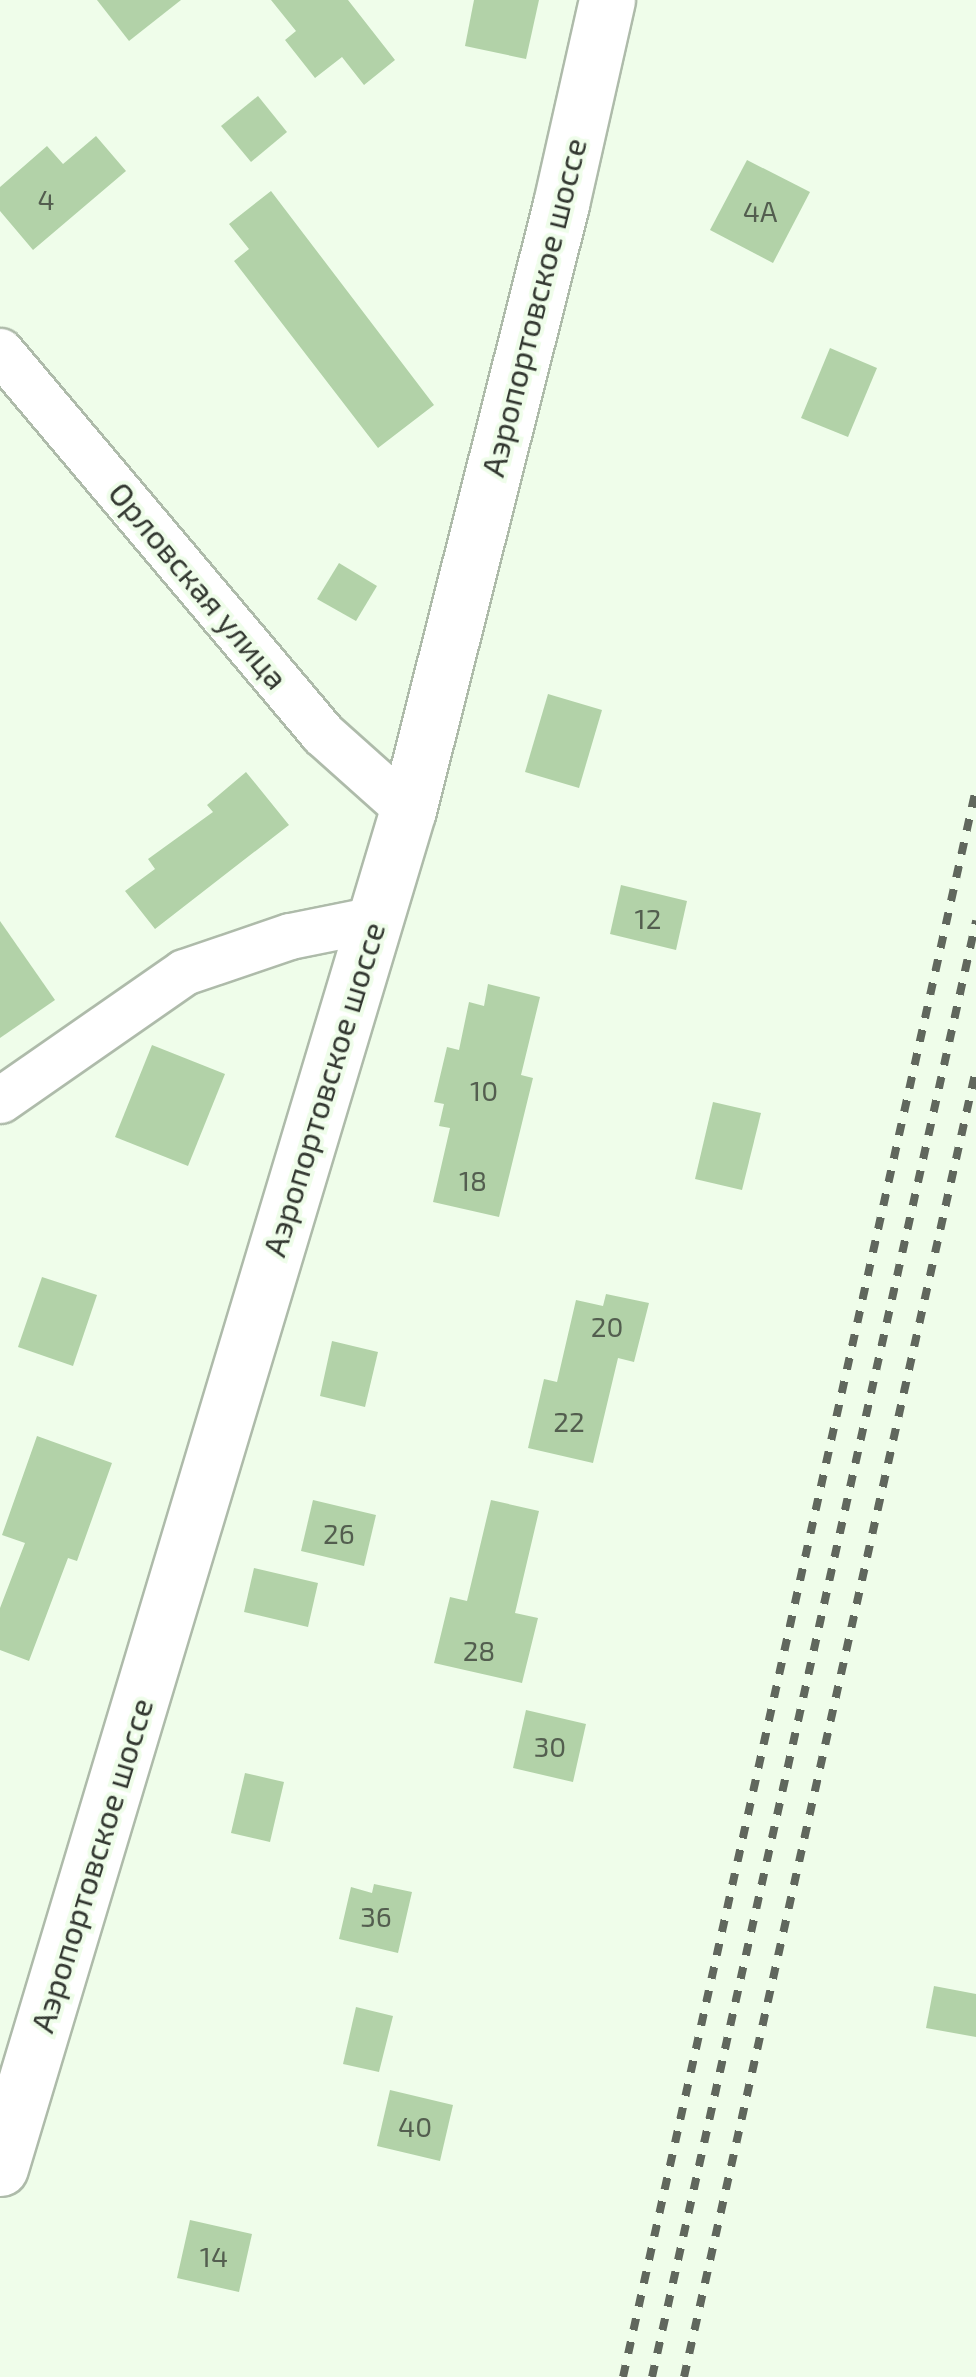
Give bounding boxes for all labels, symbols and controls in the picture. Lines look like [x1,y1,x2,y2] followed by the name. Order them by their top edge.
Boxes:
[472,134,594,480] street label: Аэропортовское шоссе
[37,182,55,216] house number: 4
[743,194,777,228] house number: 4А
[101,474,297,696] street label: Орловская улица
[635,901,661,935] house number: 12
[254,917,392,1261] street label: Аэропортовское шоссе
[470,1073,498,1107] house number: 10
[459,1163,487,1197] house number: 18
[591,1309,623,1343] house number: 20
[553,1404,585,1438] house number: 22
[323,1516,355,1550] house number: 26
[463,1633,495,1667] house number: 28
[22,1693,160,2037] street label: Аэропортовское шоссе
[534,1729,566,1763] house number: 30
[360,1899,392,1933] house number: 36
[398,2109,432,2143] house number: 40
[200,2239,228,2273] house number: 14

